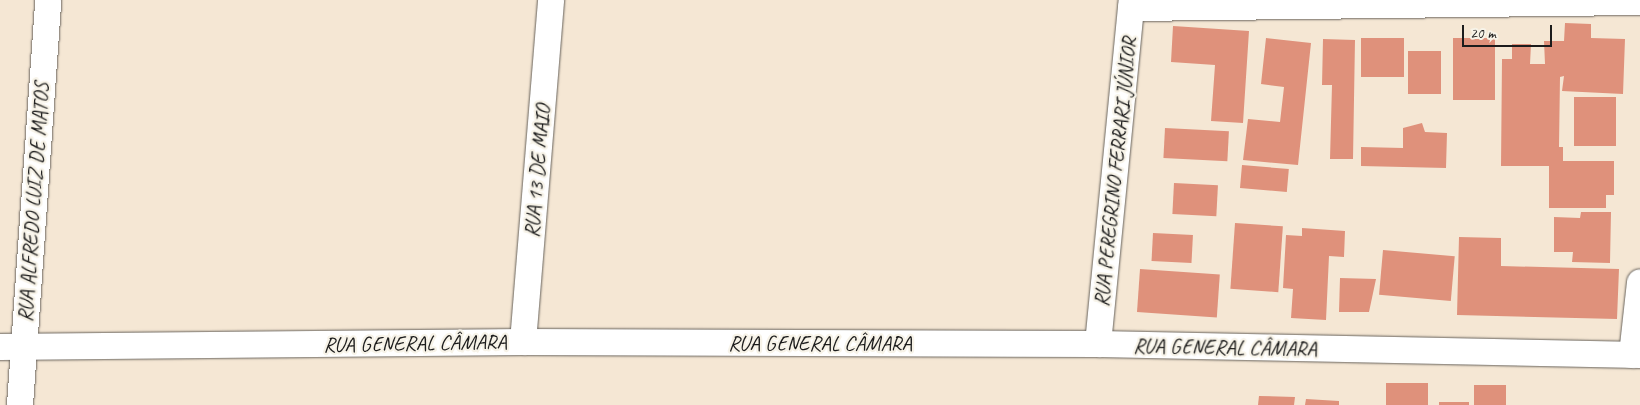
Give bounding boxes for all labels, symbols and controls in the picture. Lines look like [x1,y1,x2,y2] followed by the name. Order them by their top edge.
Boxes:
[1465,15,1555,47] scale bar
[1470,24,1496,43] text: 20 m
[1088,36,1142,308] street label: RUA PEREGRINO FERRARI JÚNIOR
[12,82,54,322] street label: RUA ALFREDO LUIZ DE MATOS
[519,103,555,239] street label: RUA 13 DE MAIO
[323,329,507,357] street label: RUA GENERAL CÂMARA
[729,330,911,356] street label: RUA GENERAL CÂMARA
[1133,333,1317,361] street label: RUA GENERAL CÂMARA

